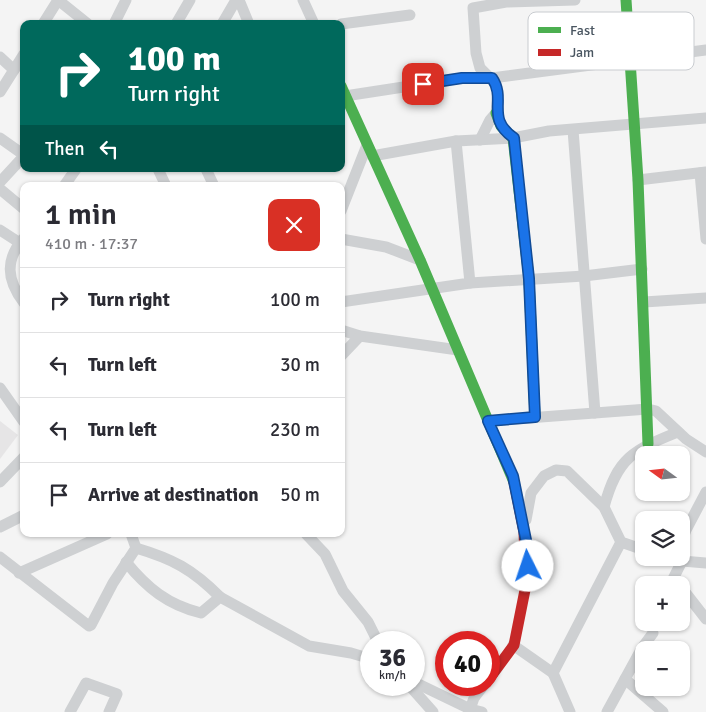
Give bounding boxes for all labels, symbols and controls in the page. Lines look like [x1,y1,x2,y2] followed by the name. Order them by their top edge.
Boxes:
[528,12,694,70] legend
[570,22,595,39] text: Fast
[128,37,221,80] text: 100 m
[45,40,110,105] icon: right
[570,44,594,61] text: Jam
[402,63,444,105] pin
[409,70,437,98] icon: arrive
[128,80,220,107] text: Turn right
[95,135,123,163] icon: left
[45,137,85,161] text: Then
[45,196,117,233] text: 1 min
[268,199,320,251] button: close
[45,234,138,254] text: 410 m · 17:37
[45,286,73,314] icon: right
[88,288,170,312] text: Turn right
[270,288,320,312] text: 100 m
[45,351,73,379] icon: left
[88,353,157,377] text: Turn left
[280,353,320,377] text: 30 m
[45,416,73,444] icon: left
[88,418,157,442] text: Turn left
[270,418,320,442] text: 230 m
[635,446,690,501] north arrow
[635,446,690,696] map controls
[45,481,73,509] icon: arrive
[88,483,259,507] text: Arrive at destination
[280,483,320,507] text: 50 m
[635,511,690,566] button: layers
[501,539,553,591] position arrow
[635,576,690,631] button: +
[435,631,500,696] speed limit sign: 40
[635,641,690,696] button: −
[379,642,406,673] text: 36
[379,668,406,683] text: km/h

